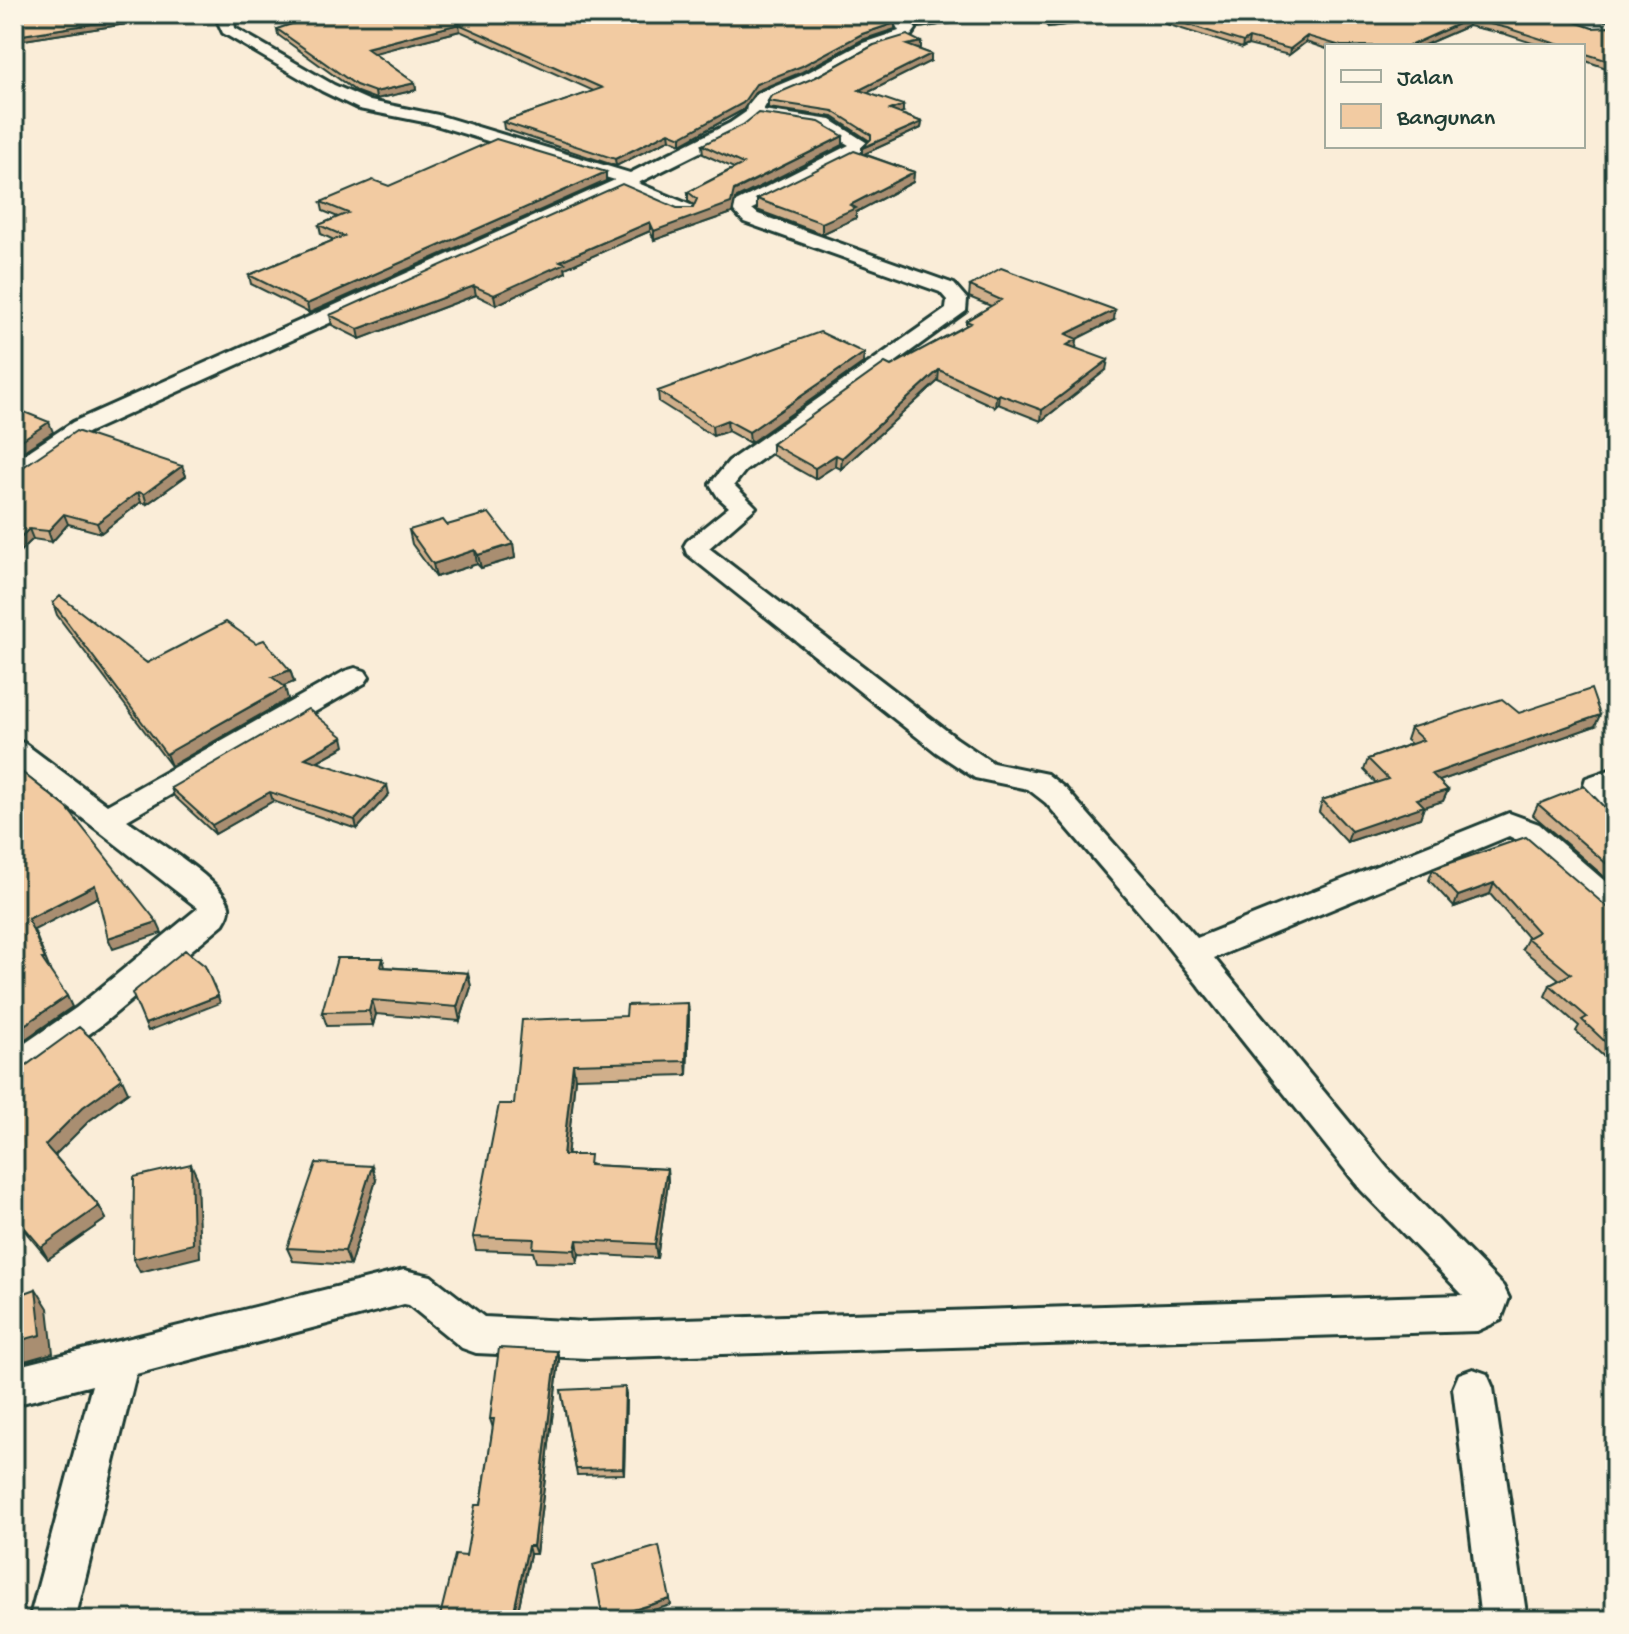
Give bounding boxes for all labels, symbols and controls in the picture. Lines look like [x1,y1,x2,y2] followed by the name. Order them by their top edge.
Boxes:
[1325,44,1585,148] legend
[1397,65,1454,94] text: Jalan
[1396,105,1496,134] text: Bangunan

